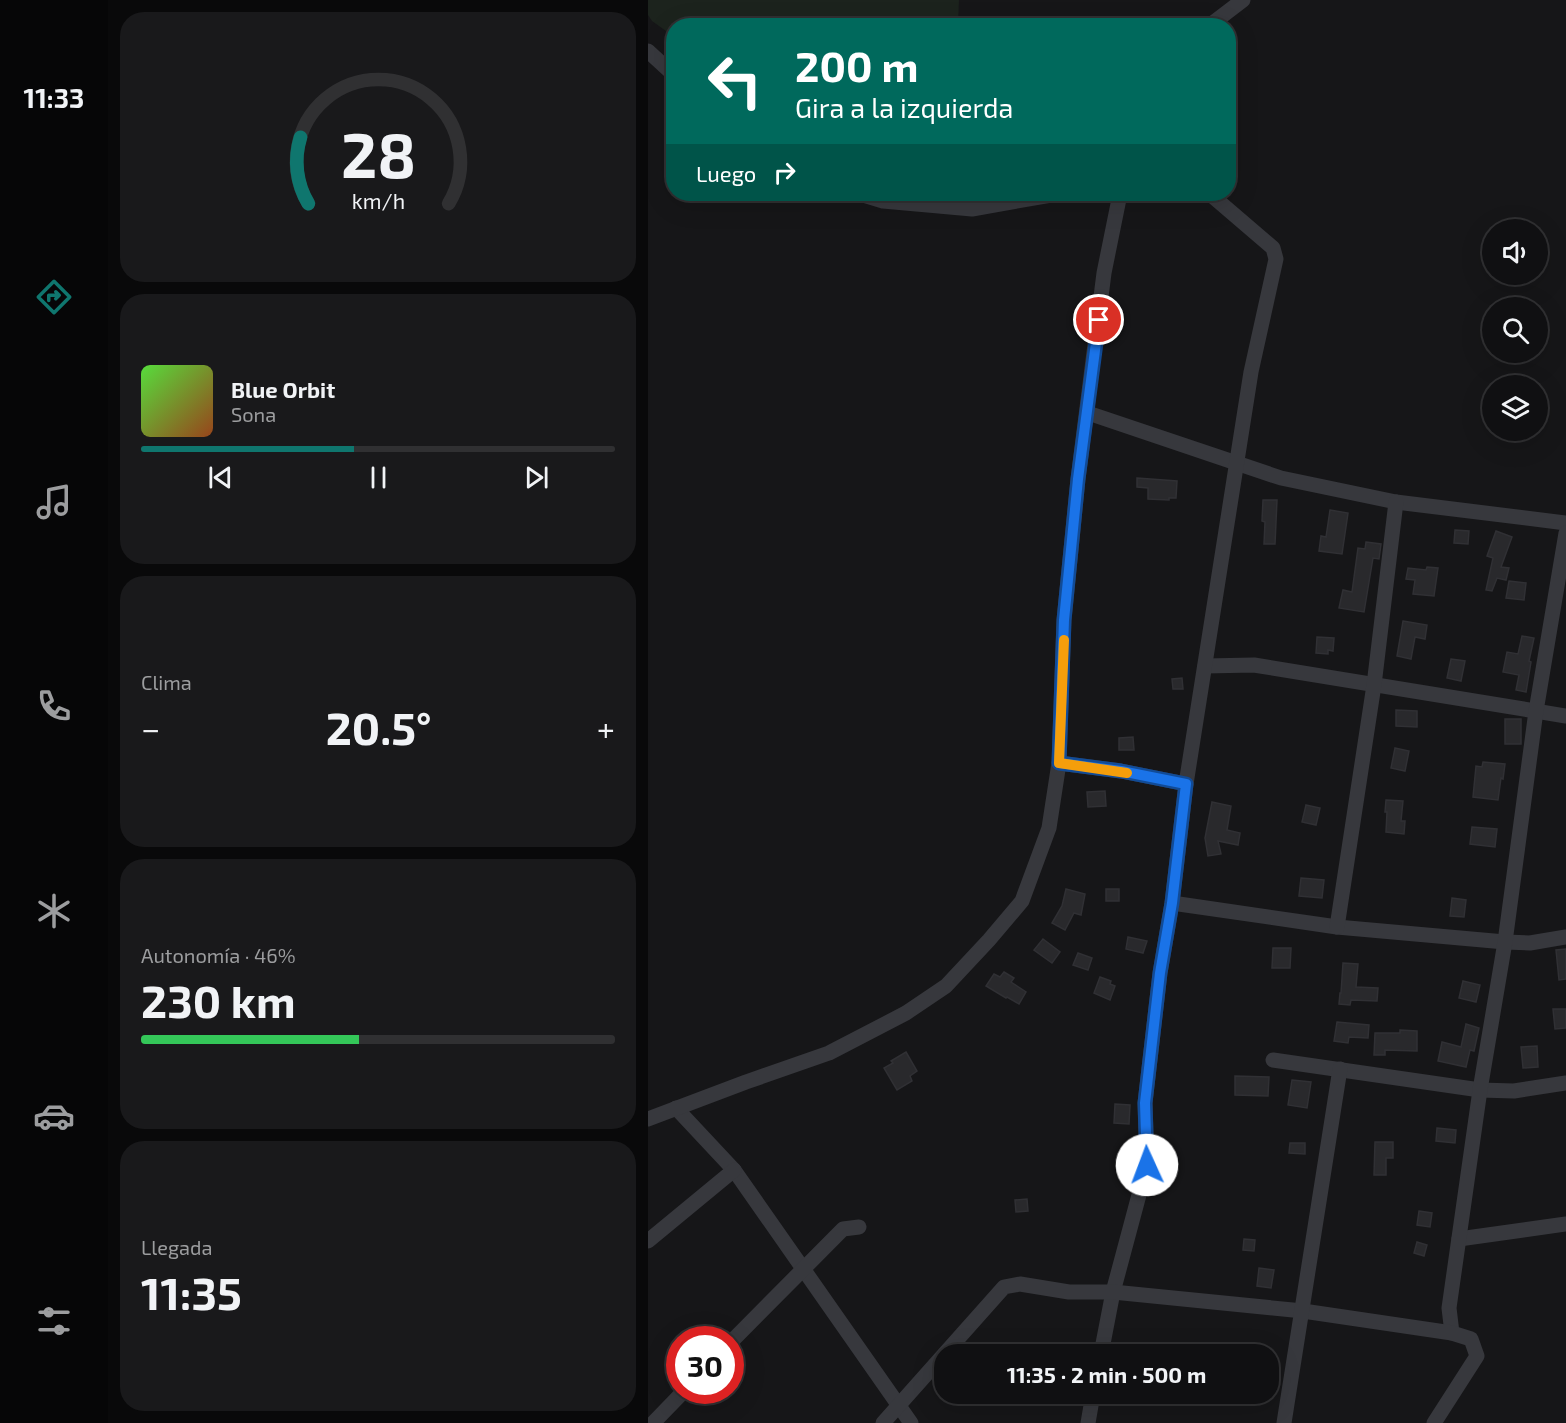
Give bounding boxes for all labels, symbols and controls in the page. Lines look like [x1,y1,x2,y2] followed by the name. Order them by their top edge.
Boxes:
[795,40,918,90] text: 200 m
[696,42,774,120] icon: left
[24,81,84,113] text: 11:33
[795,91,1013,123] text: Gira a la izquierda
[340,116,416,191] text: 28
[768,156,801,189] icon: right
[696,160,756,186] text: Luego
[351,188,405,213] text: km/h
[1482,219,1548,441] map controls
[1482,219,1548,285] button: sound
[33,276,75,318] icon: directions
[1073,294,1124,345] pin
[1482,297,1548,363] button: search
[1082,303,1115,336] icon: arrive
[1482,375,1548,441] button: layers
[231,376,335,402] text: Blue Orbit
[231,402,276,426] text: Sona
[204,461,237,494] icon: previous
[362,461,395,494] icon: pause
[520,461,553,494] icon: next
[33,481,75,523] icon: music
[141,670,192,694] text: Clima
[33,685,75,727] icon: phone
[326,700,431,754] text: 20.5°
[141,708,160,748] text: −
[597,708,615,748] text: +
[33,890,75,932] icon: climate
[141,943,296,967] text: Autonomía · 46%
[141,973,296,1027] text: 230 km
[33,1095,75,1137] icon: car
[1115,1133,1179,1197] position arrow
[141,1235,212,1259] text: Llegada
[141,1265,242,1319] text: 11:35
[33,1300,75,1342] icon: filters
[666,1326,744,1404] speed limit sign: 30
[1007,1361,1206,1387] text: 11:35 · 2 min · 500 m

